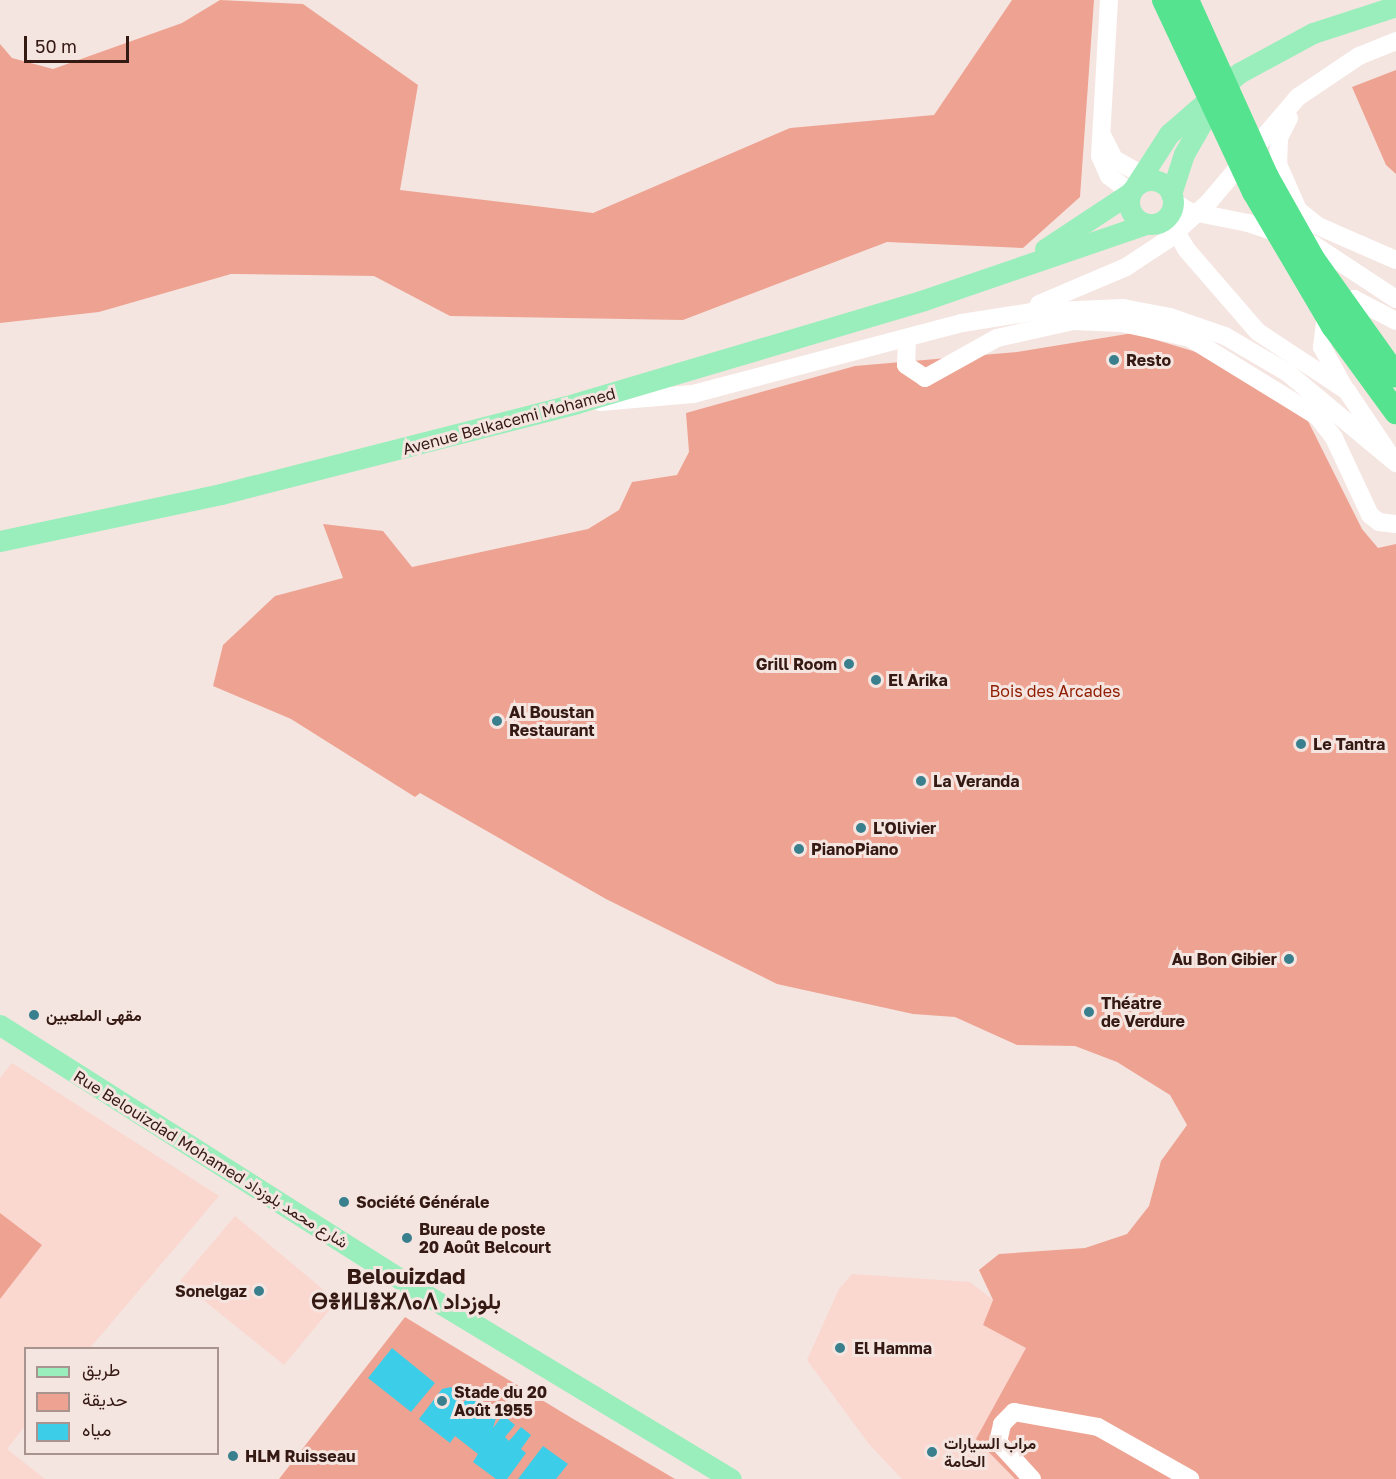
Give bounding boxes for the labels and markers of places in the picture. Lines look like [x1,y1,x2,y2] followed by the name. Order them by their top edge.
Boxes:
[1126,350,1171,370] place label: Resto
[1107,353,1121,367] marker: Resto
[756,654,837,674] place label: Grill Room
[842,657,856,671] marker: Grill Room
[888,670,948,690] place label: El Arika
[869,673,883,687] marker: El Arika
[509,702,595,740] place label: Al Boustan Restaurant
[490,714,504,728] marker: Al Boustan Restaurant
[1313,734,1385,754] place label: Le Tantra
[1294,737,1308,751] marker: Le Tantra
[933,771,1019,791] place label: La Veranda
[914,774,928,788] marker: La Veranda
[873,818,936,838] place label: L'Olivier
[854,821,868,835] marker: L'Olivier
[811,839,898,859] place label: PianoPiano
[792,842,806,856] marker: PianoPiano
[1172,949,1277,969] place label: Au Bon Gibier
[1282,952,1296,966] marker: Au Bon Gibier
[1101,993,1185,1031] place label: Théatre de Verdure
[46,1005,142,1025] place label: مقهى الملعبين
[1082,1005,1096,1019] marker: Théatre de Verdure
[27,1008,41,1022] marker: مقهى الملعبين
[356,1192,489,1212] place label: Société Générale
[337,1195,351,1209] marker: Société Générale
[419,1219,551,1257] place label: Bureau de poste 20 Août Belcourt
[400,1231,414,1245] marker: Bureau de poste 20 Août Belcourt
[175,1281,247,1301] place label: Sonelgaz
[252,1284,266,1298] marker: Sonelgaz
[854,1338,932,1358] place label: El Hamma
[831,1339,849,1357] marker: El Hamma
[454,1382,547,1420] place label: Stade du 20 Août 1955
[435,1394,449,1408] marker: Stade du 20 Août 1955
[944,1433,1036,1471] place label: مراب السيارات الحامة
[925,1445,939,1459] marker: مراب السيارات الحامة
[245,1446,355,1466] place label: HLM Ruisseau
[226,1449,240,1463] marker: HLM Ruisseau

